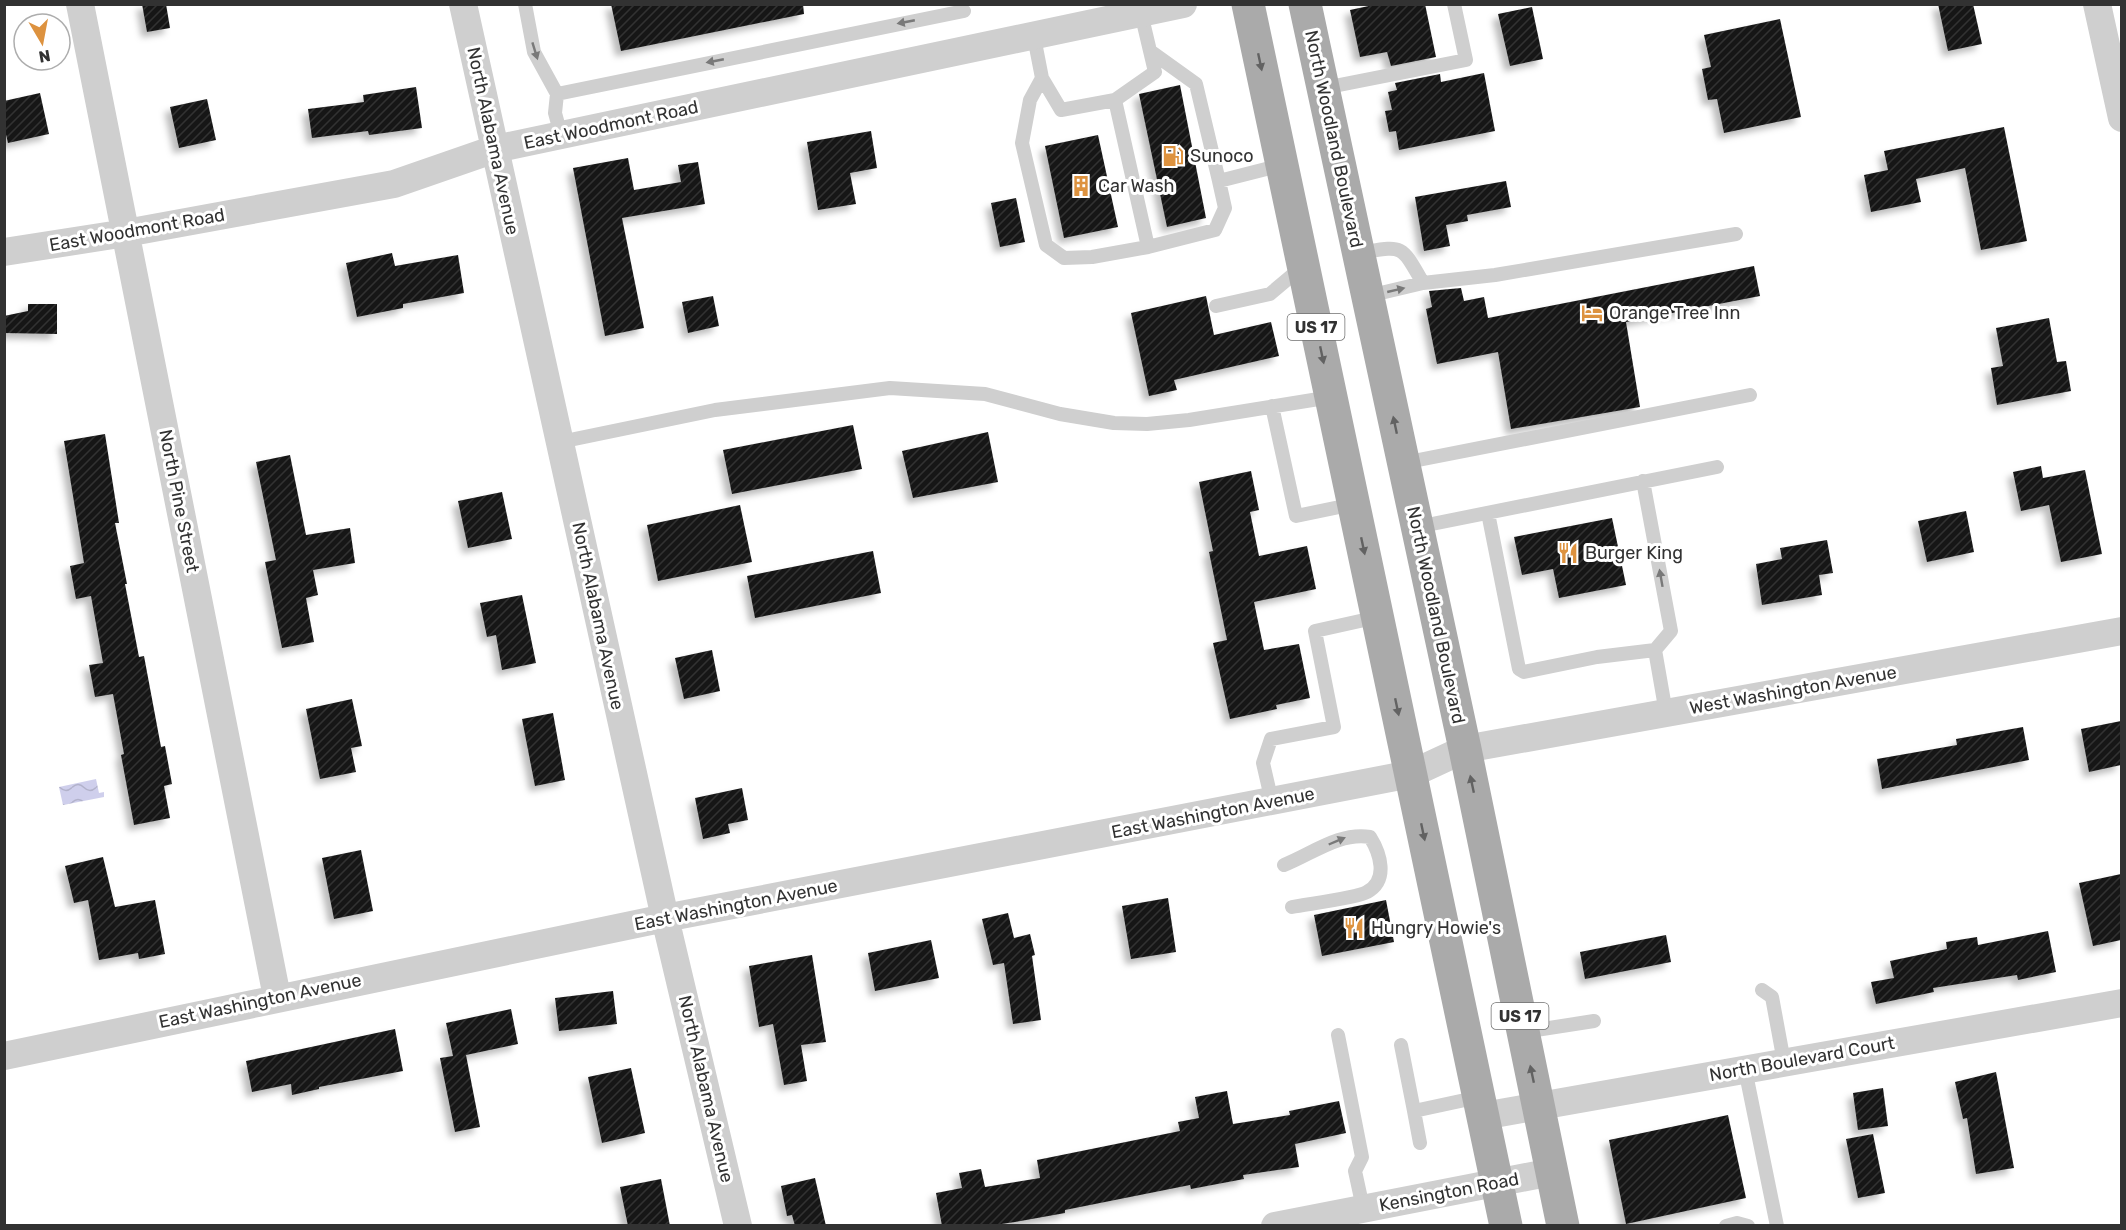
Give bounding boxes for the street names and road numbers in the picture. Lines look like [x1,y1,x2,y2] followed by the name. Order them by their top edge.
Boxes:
[1300,28,1368,250] street label: North Woodland Boulevard
[462,45,524,237] street label: North Alabama Avenue
[522,96,700,154] street label: East Woodmont Road
[48,204,226,256] street label: East Woodmont Road
[1288,314,1344,340] road number: US 17
[154,428,204,574] street label: North Pine Street
[1402,504,1470,726] street label: North Woodland Boulevard
[567,520,629,712] street label: North Alabama Avenue
[1688,661,1898,719] street label: West Washington Avenue
[1110,782,1316,844] street label: East Washington Avenue
[633,874,839,936] street label: East Washington Avenue
[157,969,363,1033] street label: East Washington Avenue
[674,993,738,1185] street label: North Alabama Avenue
[1492,1003,1549,1029] road number: US 17
[1708,1032,1896,1086] street label: North Boulevard Court
[1377,1168,1521,1216] street label: Kensington Road

